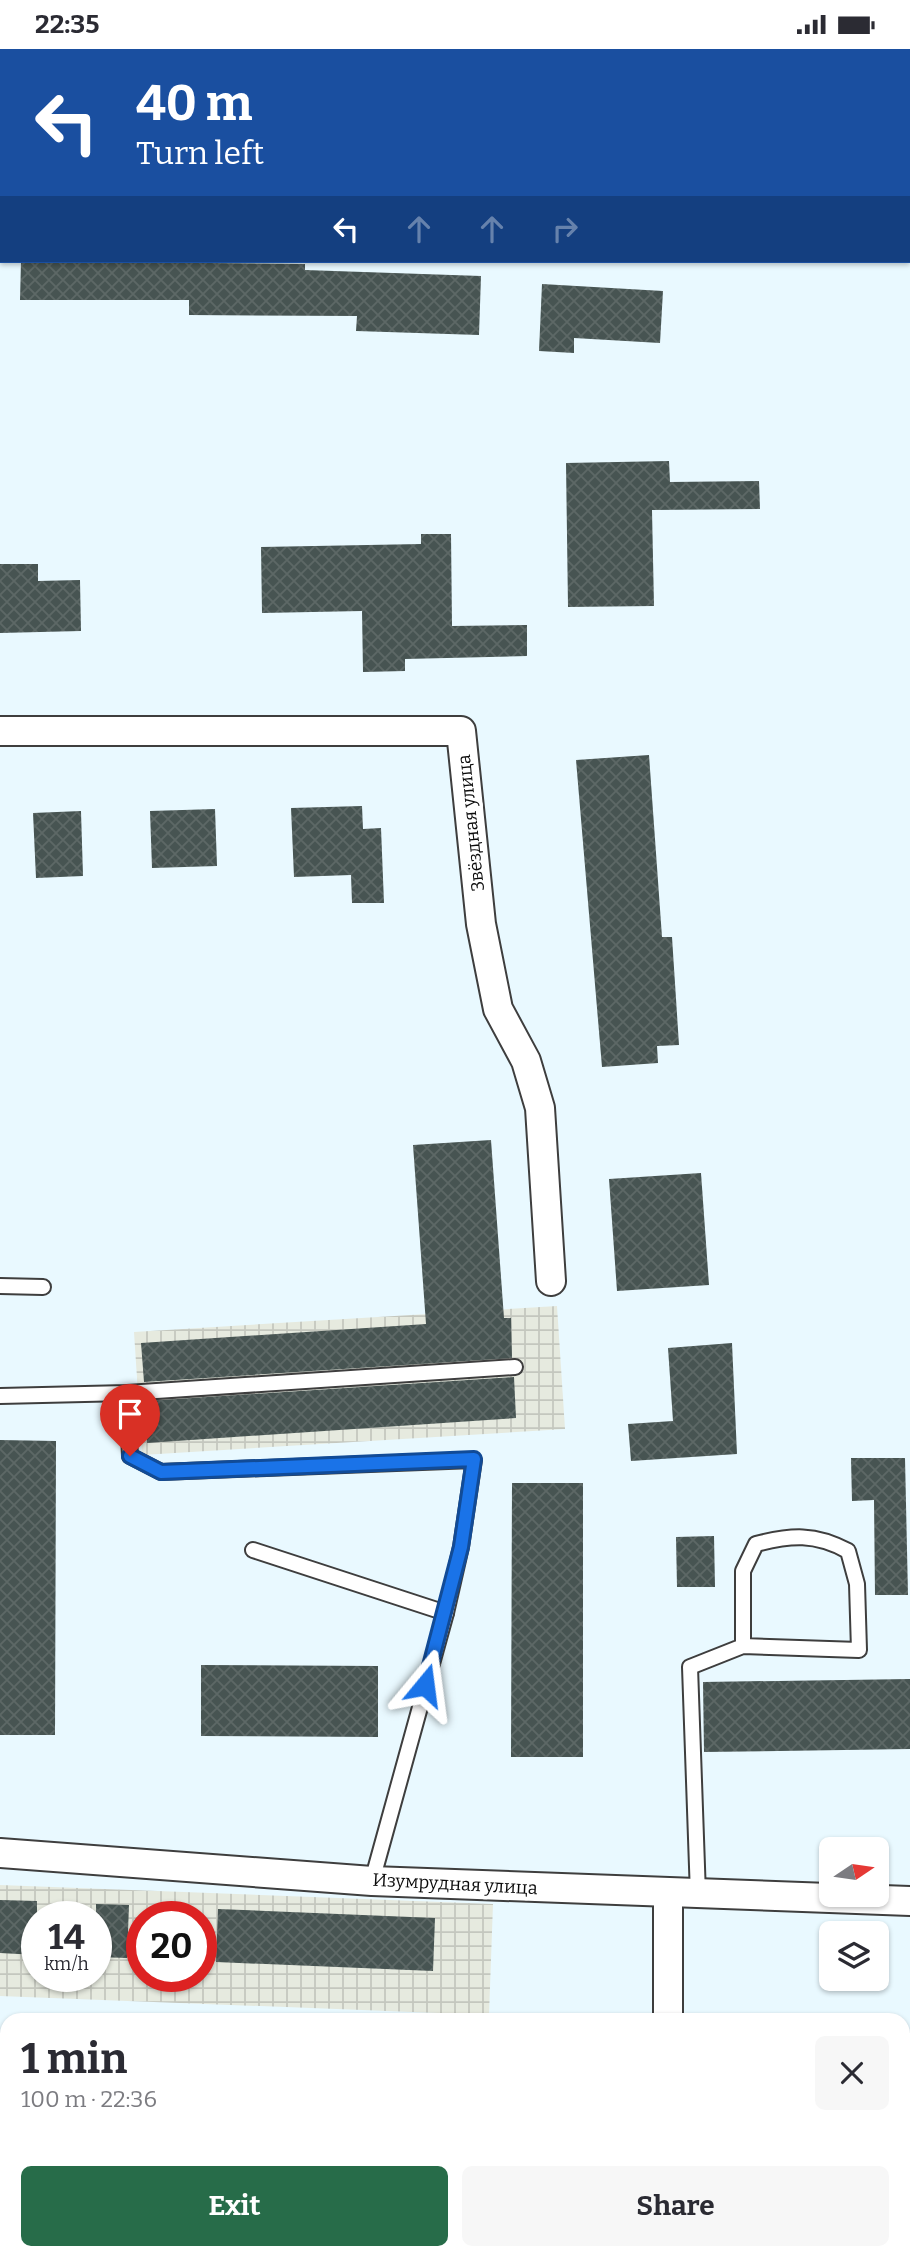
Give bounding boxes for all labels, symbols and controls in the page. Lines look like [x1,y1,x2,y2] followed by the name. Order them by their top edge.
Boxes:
[35,9,100,40] text: 22:35
[136,74,253,133] text: 40 m
[21,77,112,168] icon: left
[136,134,264,172] text: Turn left
[327,210,365,248] icon: left
[400,210,438,248] icon: ahead
[473,210,511,248] icon: ahead
[546,210,584,248] icon: right
[453,753,489,893] street label: Звёздная улица
[100,1384,160,1456] pin
[111,1395,149,1433] icon: arrive
[388,1648,462,1722] position arrow
[819,1837,889,1907] north arrow
[819,1837,889,1991] map controls
[372,1869,538,1899] street label: Изумрудная улица
[126,1901,217,1992] speed limit sign: 20
[48,1916,85,1958] text: 14
[819,1921,889,1991] button: layers
[44,1953,89,1975] text: km/h
[21,2034,127,2084] text: 1 min
[815,2036,889,2110] button: close
[21,2085,157,2113] text: 100 m · 22:36
[21,2166,448,2246] button: Exit
[462,2166,889,2246] button: Share

